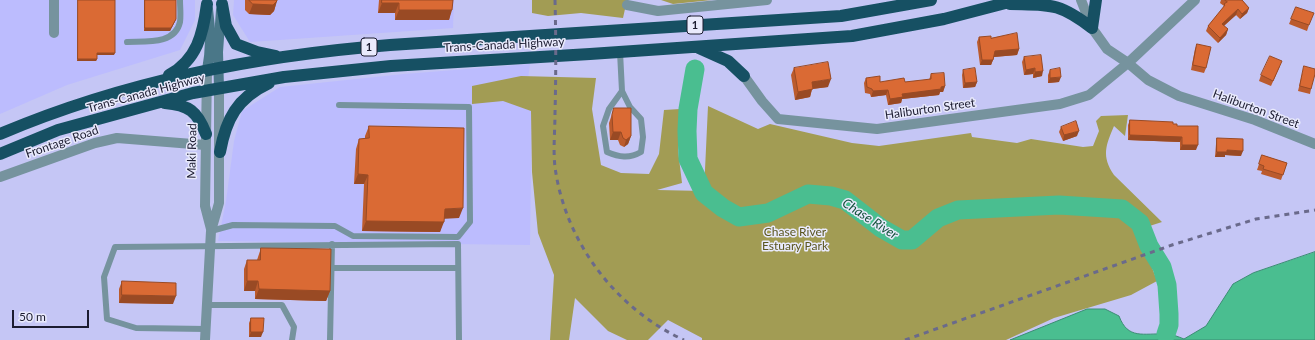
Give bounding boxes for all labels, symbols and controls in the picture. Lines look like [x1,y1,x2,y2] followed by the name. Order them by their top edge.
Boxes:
[687,16,703,34] road number: 1
[443,35,565,55] street label: Trans-Canada Highway
[361,38,377,56] road number: 1
[86,70,206,116] street label: Trans-Canada Highway
[1211,87,1301,131] street label: Haliburton Street
[884,96,976,122] street label: Haliburton Street
[24,123,100,161] street label: Frontage Road
[184,123,200,179] street label: Maki Road
[839,195,901,243] water label: Chase River
[762,225,828,253] park label: Chase River Estuary Park
[14,302,91,328] scale bar
[19,309,46,324] text: 50 m

